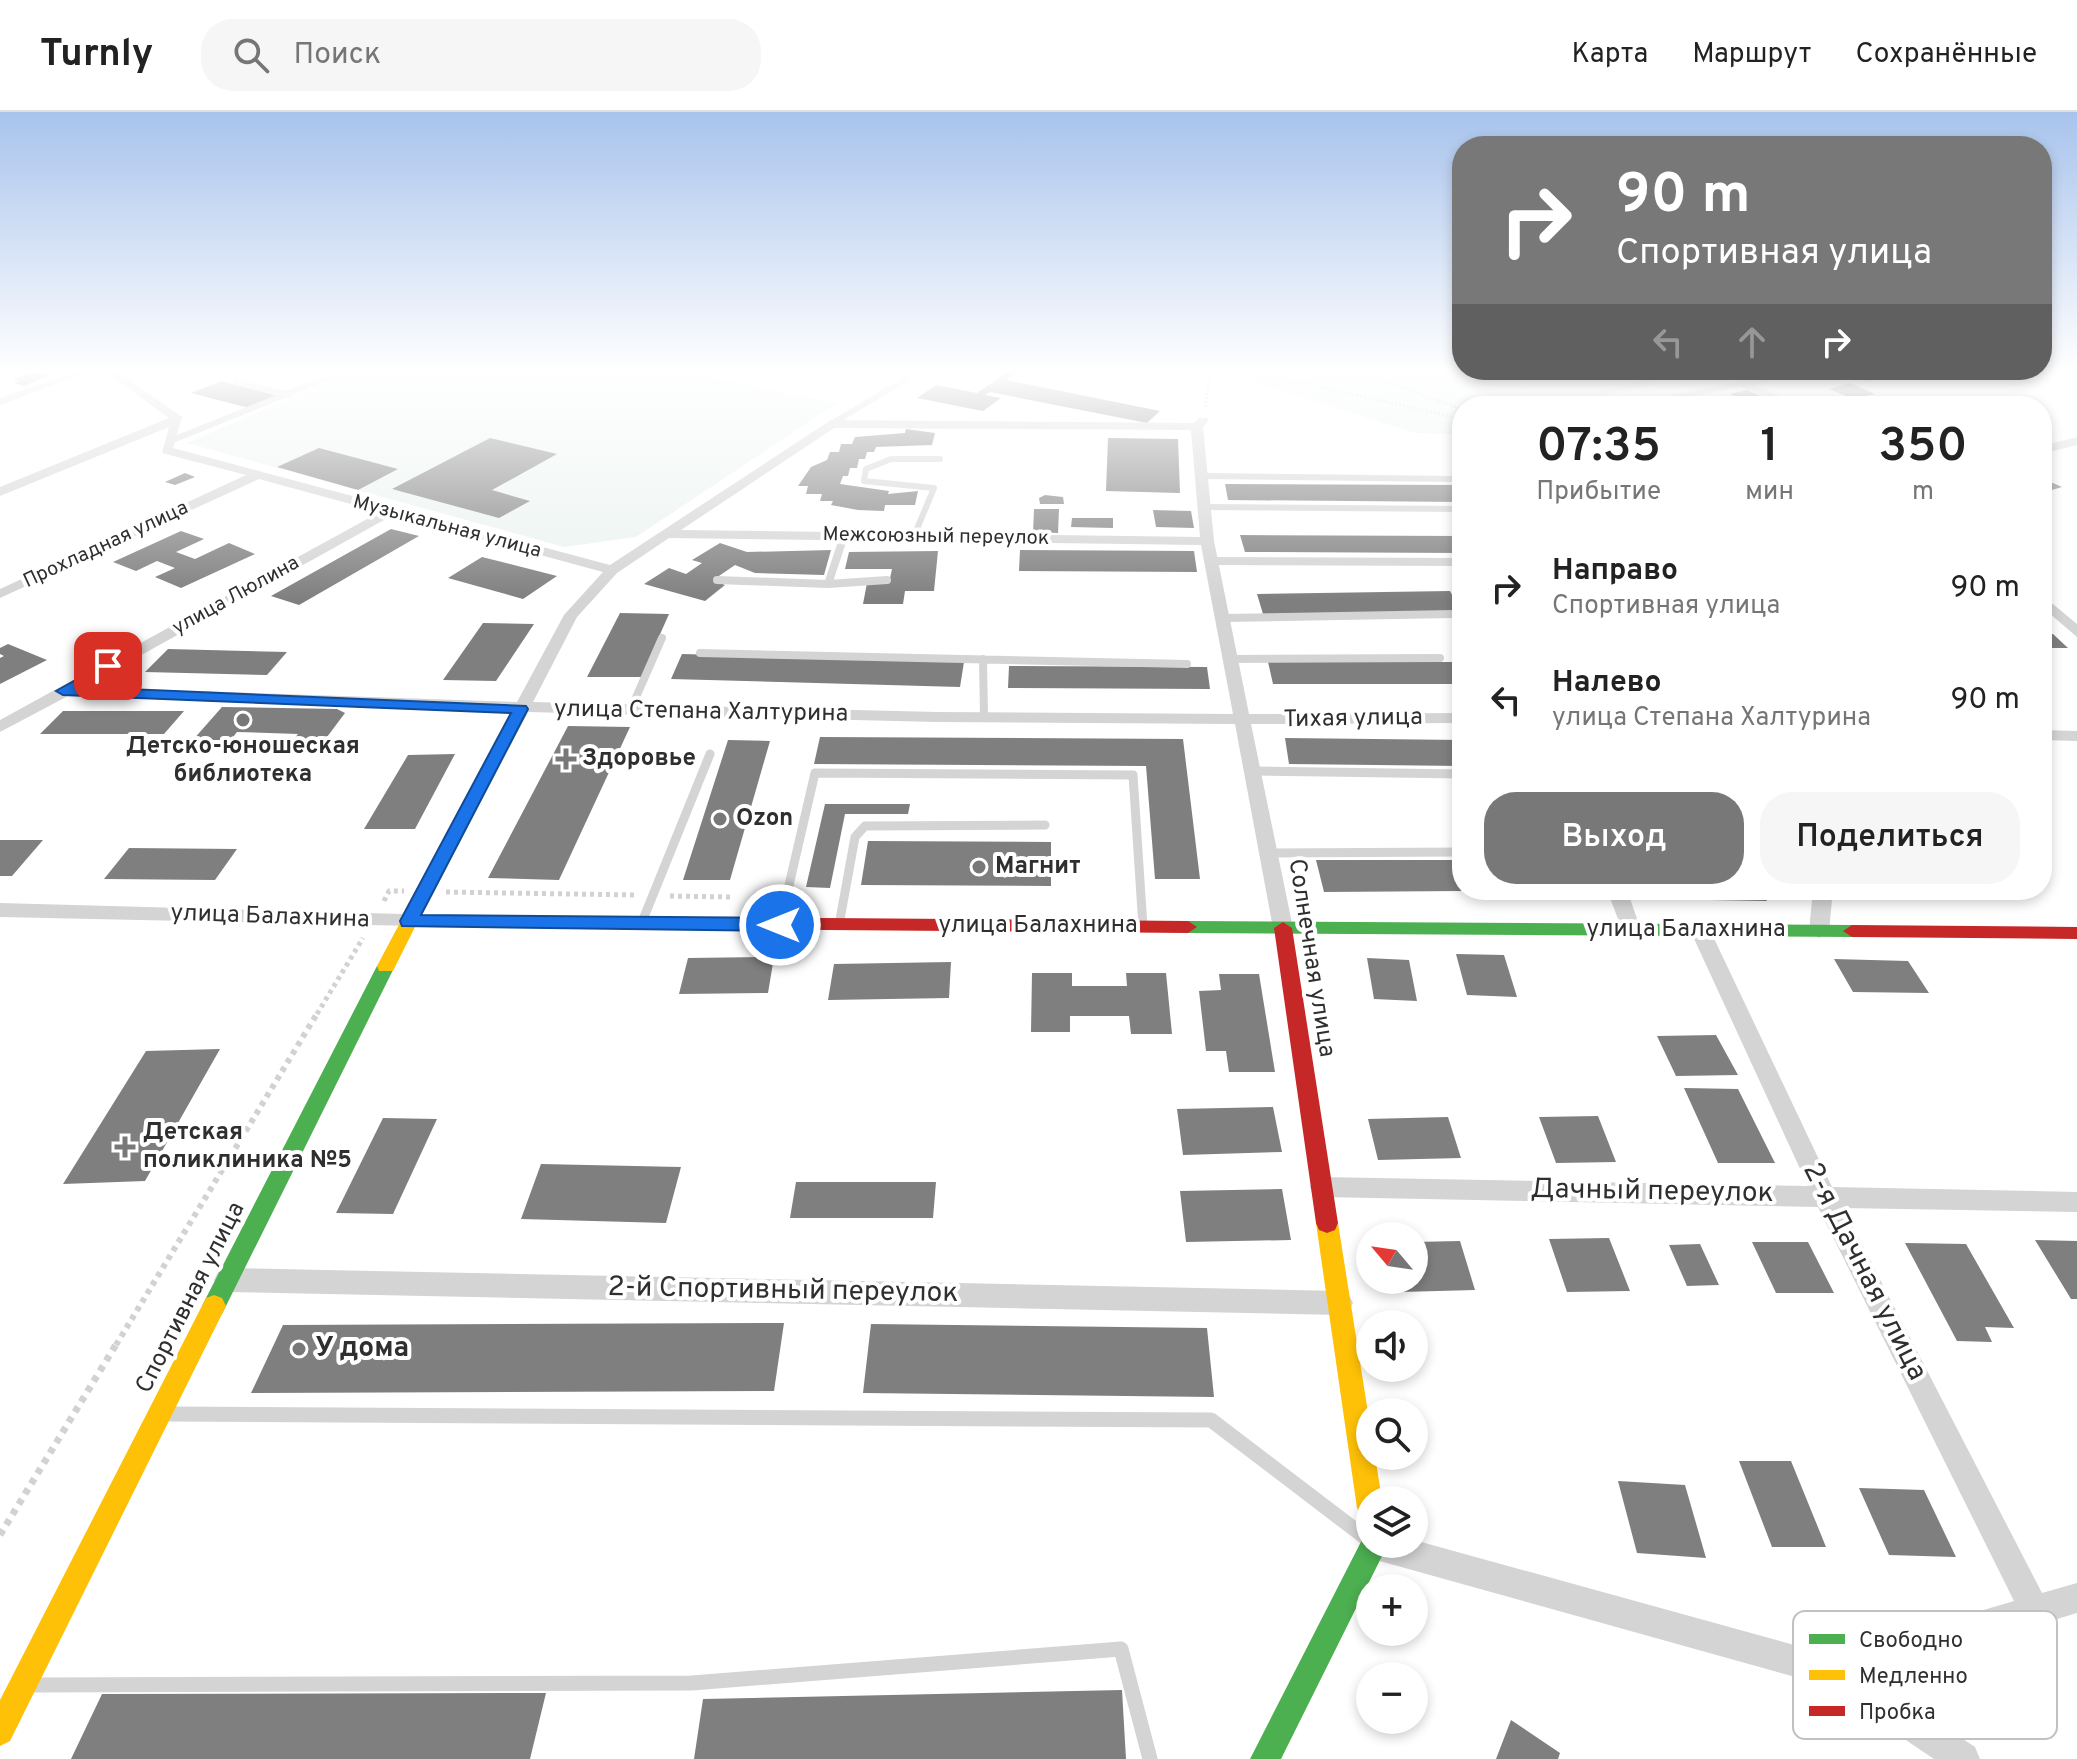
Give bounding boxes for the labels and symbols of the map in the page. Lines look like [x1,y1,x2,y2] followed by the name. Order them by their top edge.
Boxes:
[350,489,544,565] street label: Музыкальная улица
[19,495,193,595] street label: Прохладная улица
[822,522,1050,552] street label: Межсоюзный переулок
[168,550,304,642] street label: улица Люлина
[74,632,142,700] pin
[554,694,848,730] street label: улица Степана Халтурина
[1283,703,1423,735] street label: Тихая улица
[234,711,252,729] marker: Детско-юношеская библиотека
[126,732,360,790] place label: Детско-юношеская библиотека
[582,744,696,774] place label: Здоровье
[557,750,575,768] marker: Здоровье
[736,804,793,834] place label: Ozon
[711,810,729,828] marker: Ozon
[995,852,1081,882] place label: Магнит
[1281,857,1341,1059] street label: Солнечная улица
[970,858,988,876] marker: Магнит
[738,883,822,967] position arrow
[170,899,370,935] street label: улица Балахнина
[938,911,1138,941] street label: улица Балахнина
[1586,915,1786,945] street label: улица Балахнина
[143,1118,352,1176] place label: Детская поликлиника №5
[114,1136,136,1158] marker: Детская поликлиника №5
[1794,1157,1934,1387] street label: 2-я Дачная улица
[1530,1172,1774,1212] street label: Дачный переулок
[130,1197,252,1399] street label: Спортивная улица
[1356,1222,1428,1294] north arrow
[607,1270,959,1312] street label: 2-й Спортивный переулок
[315,1331,409,1367] place label: У дома
[290,1340,308,1358] marker: У дома
[1793,1611,2057,1739] legend
[1859,1628,1963,1655] text: Свободно
[1859,1664,1968,1691] text: Медленно
[1859,1700,1936,1727] text: Пробка

